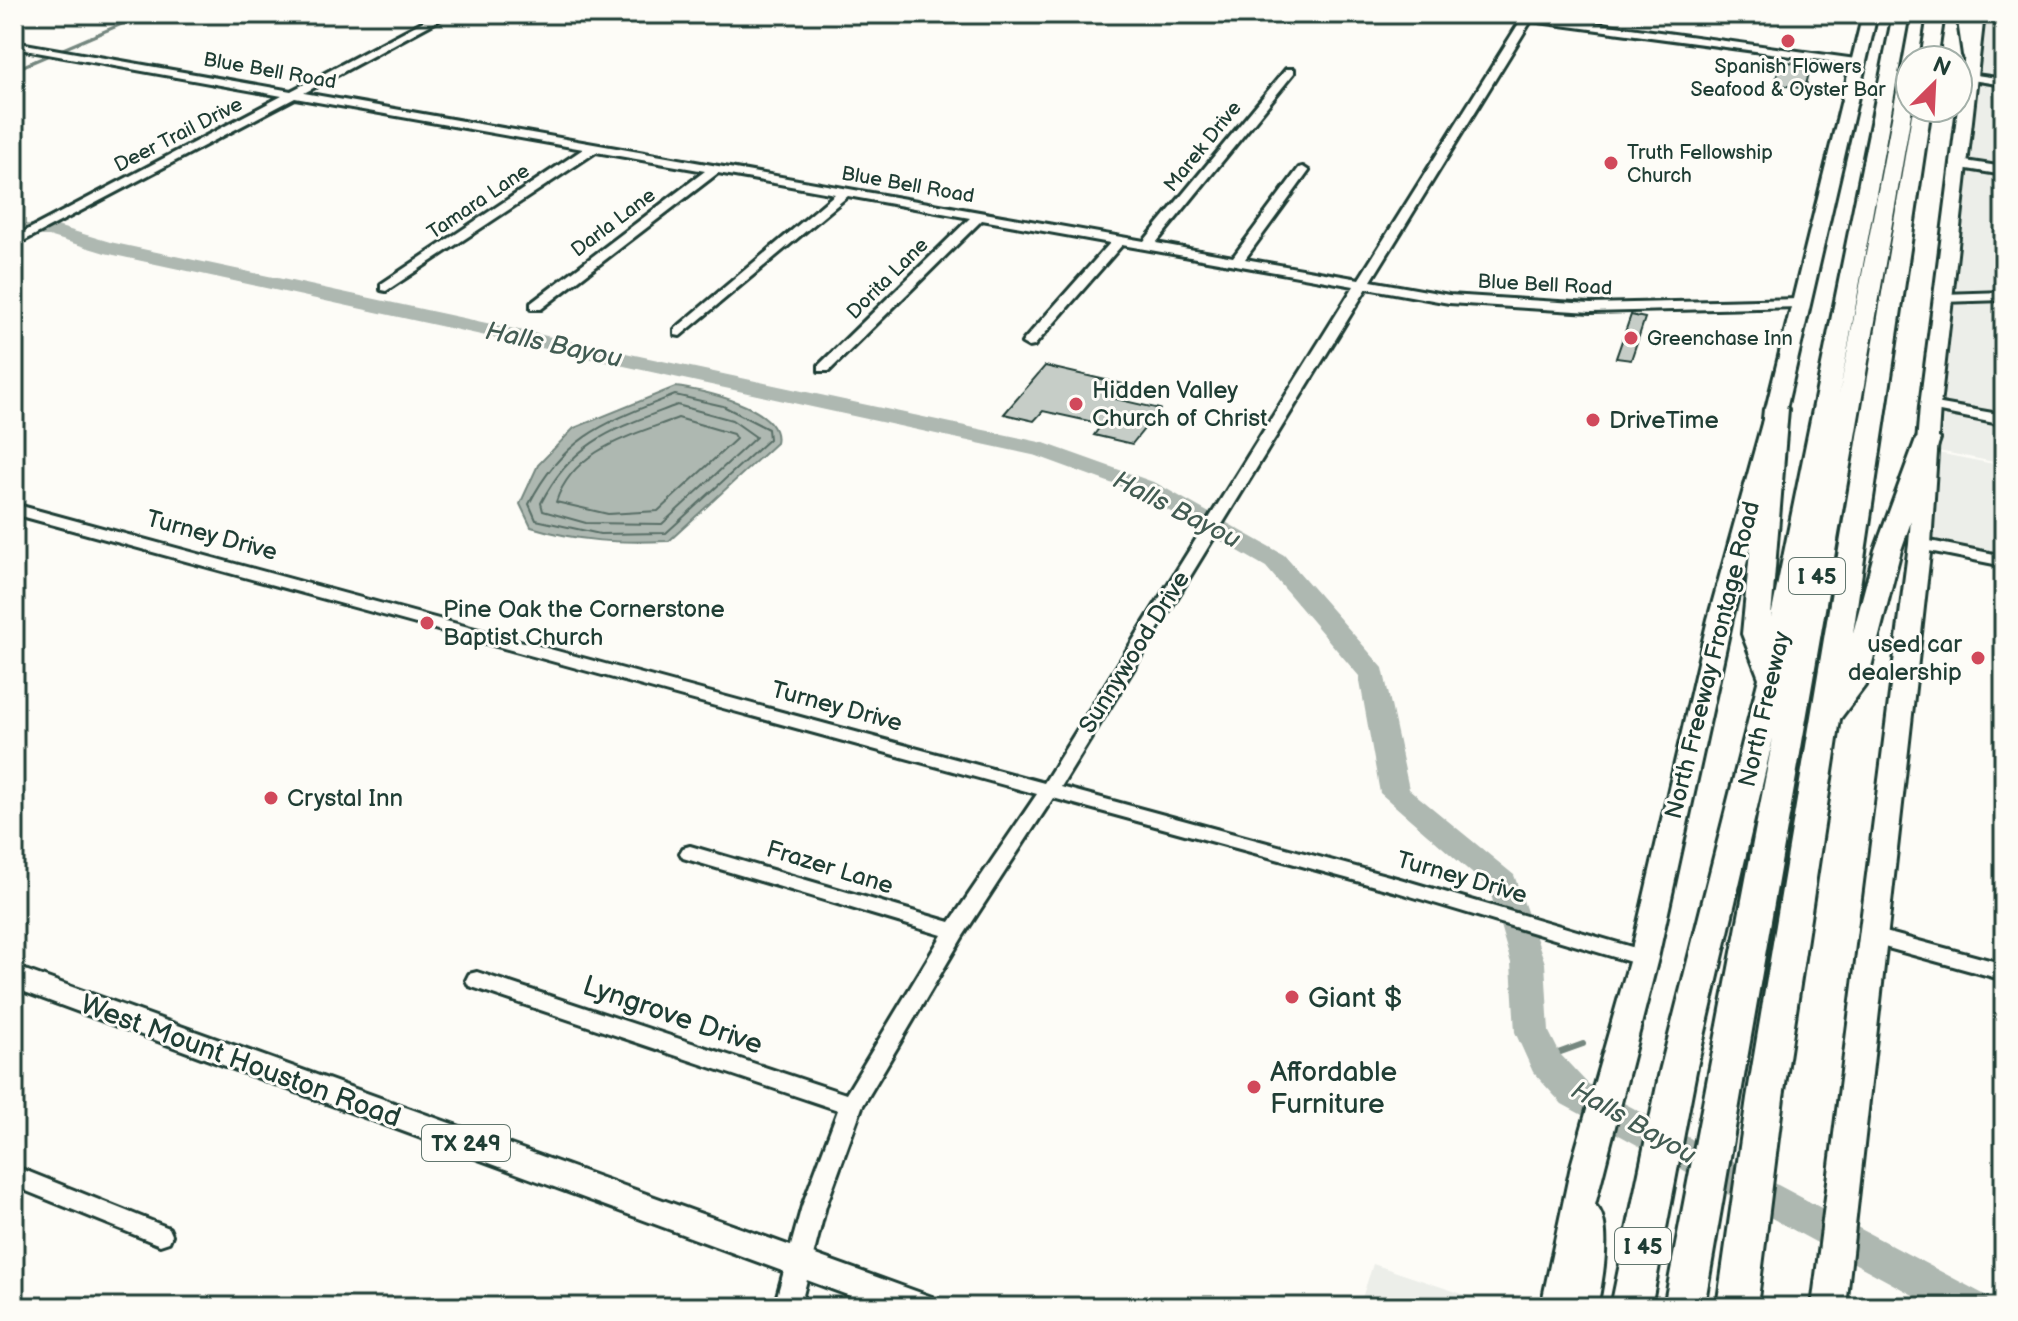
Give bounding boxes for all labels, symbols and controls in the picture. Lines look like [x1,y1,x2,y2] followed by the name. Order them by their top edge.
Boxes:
[1779,32,1797,50] marker: Spanish Flowers Seafood & Oyster Bar
[1894,44,1974,124] north arrow
[201,47,338,95] street label: Blue Bell Road
[1928,51,1955,83] text: N
[1690,55,1886,102] place label: Spanish Flowers Seafood & Oyster Bar
[110,92,247,178] street label: Deer Trail Drive
[1159,96,1247,197] street label: Marek Drive
[1627,141,1773,188] place label: Truth Fellowship Church
[1602,154,1620,172] marker: Truth Fellowship Church
[423,159,534,245] street label: Tamara Lane
[839,161,976,209] street label: Blue Bell Road
[567,183,661,262] street label: Darla Lane
[842,233,933,324] street label: Dorita Lane
[1477,269,1613,301] street label: Blue Bell Road
[483,316,625,375] water label: Halls Bayou
[1647,327,1793,351] place label: Greenchase Inn
[1622,329,1640,347] marker: Greenchase Inn
[1092,376,1268,433] place label: Hidden Valley Church of Christ
[1067,395,1085,413] marker: Hidden Valley Church of Christ
[1609,406,1719,435] place label: DriveTime
[1584,411,1602,429] marker: DriveTime
[1108,465,1245,556] water label: Halls Bayou
[1658,497,1766,823] street label: North Freeway Frontage Road
[143,504,281,567] street label: Turney Drive
[1789,558,1845,594] road number: I 45
[1073,566,1196,739] street label: Sunnywood Drive
[443,595,725,652] place label: Pine Oak the Cornerstone Baptist Church
[418,614,436,632] marker: Pine Oak the Cornerstone Baptist Church
[1732,628,1796,790] street label: North Freeway
[1848,630,1962,687] place label: used car dealership
[1969,649,1987,667] marker: used car dealership
[768,675,906,738] street label: Turney Drive
[287,784,403,813] place label: Crystal Inn
[262,789,280,807] marker: Crystal Inn
[763,834,897,900] street label: Frazer Lane
[1393,845,1530,910] street label: Turney Drive
[578,969,767,1062] street label: Lyngrove Drive
[1308,982,1403,1015] place label: Giant $
[76,988,405,1135] street label: West Mount Houston Road
[1283,988,1301,1006] marker: Giant $
[1270,1056,1397,1121] place label: Affordable Furniture
[1565,1075,1701,1171] water label: Halls Bayou
[1245,1078,1263,1096] marker: Affordable Furniture
[422,1125,510,1161] road number: TX 249
[1615,1228,1671,1264] road number: I 45

